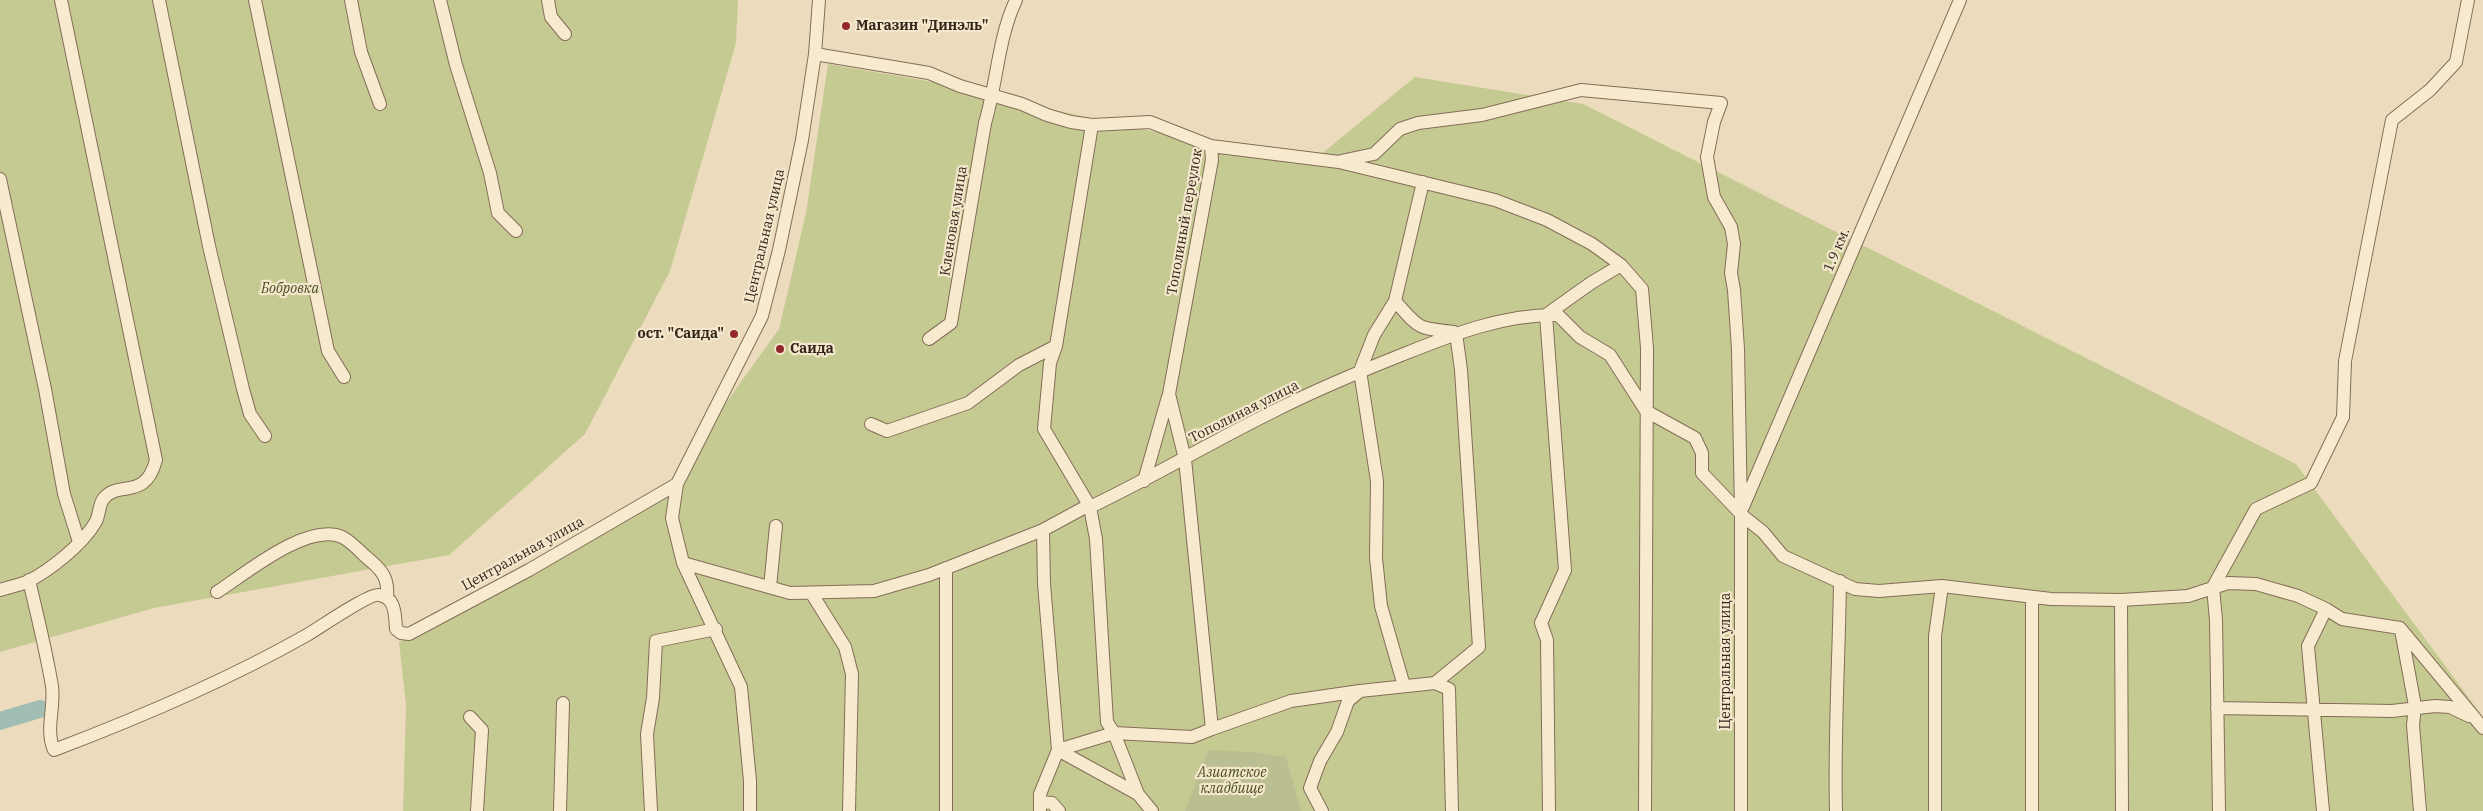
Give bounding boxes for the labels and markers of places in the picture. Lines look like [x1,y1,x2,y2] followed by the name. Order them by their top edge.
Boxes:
[856,18,988,34] place label: Магазин "Динэль"
[840,20,852,32] marker: Магазин "Динэль"
[638,326,724,342] place label: ост. "Саида"
[728,328,740,340] marker: ост. "Саида"
[790,341,834,357] place label: Саида
[774,343,786,355] marker: Саида

